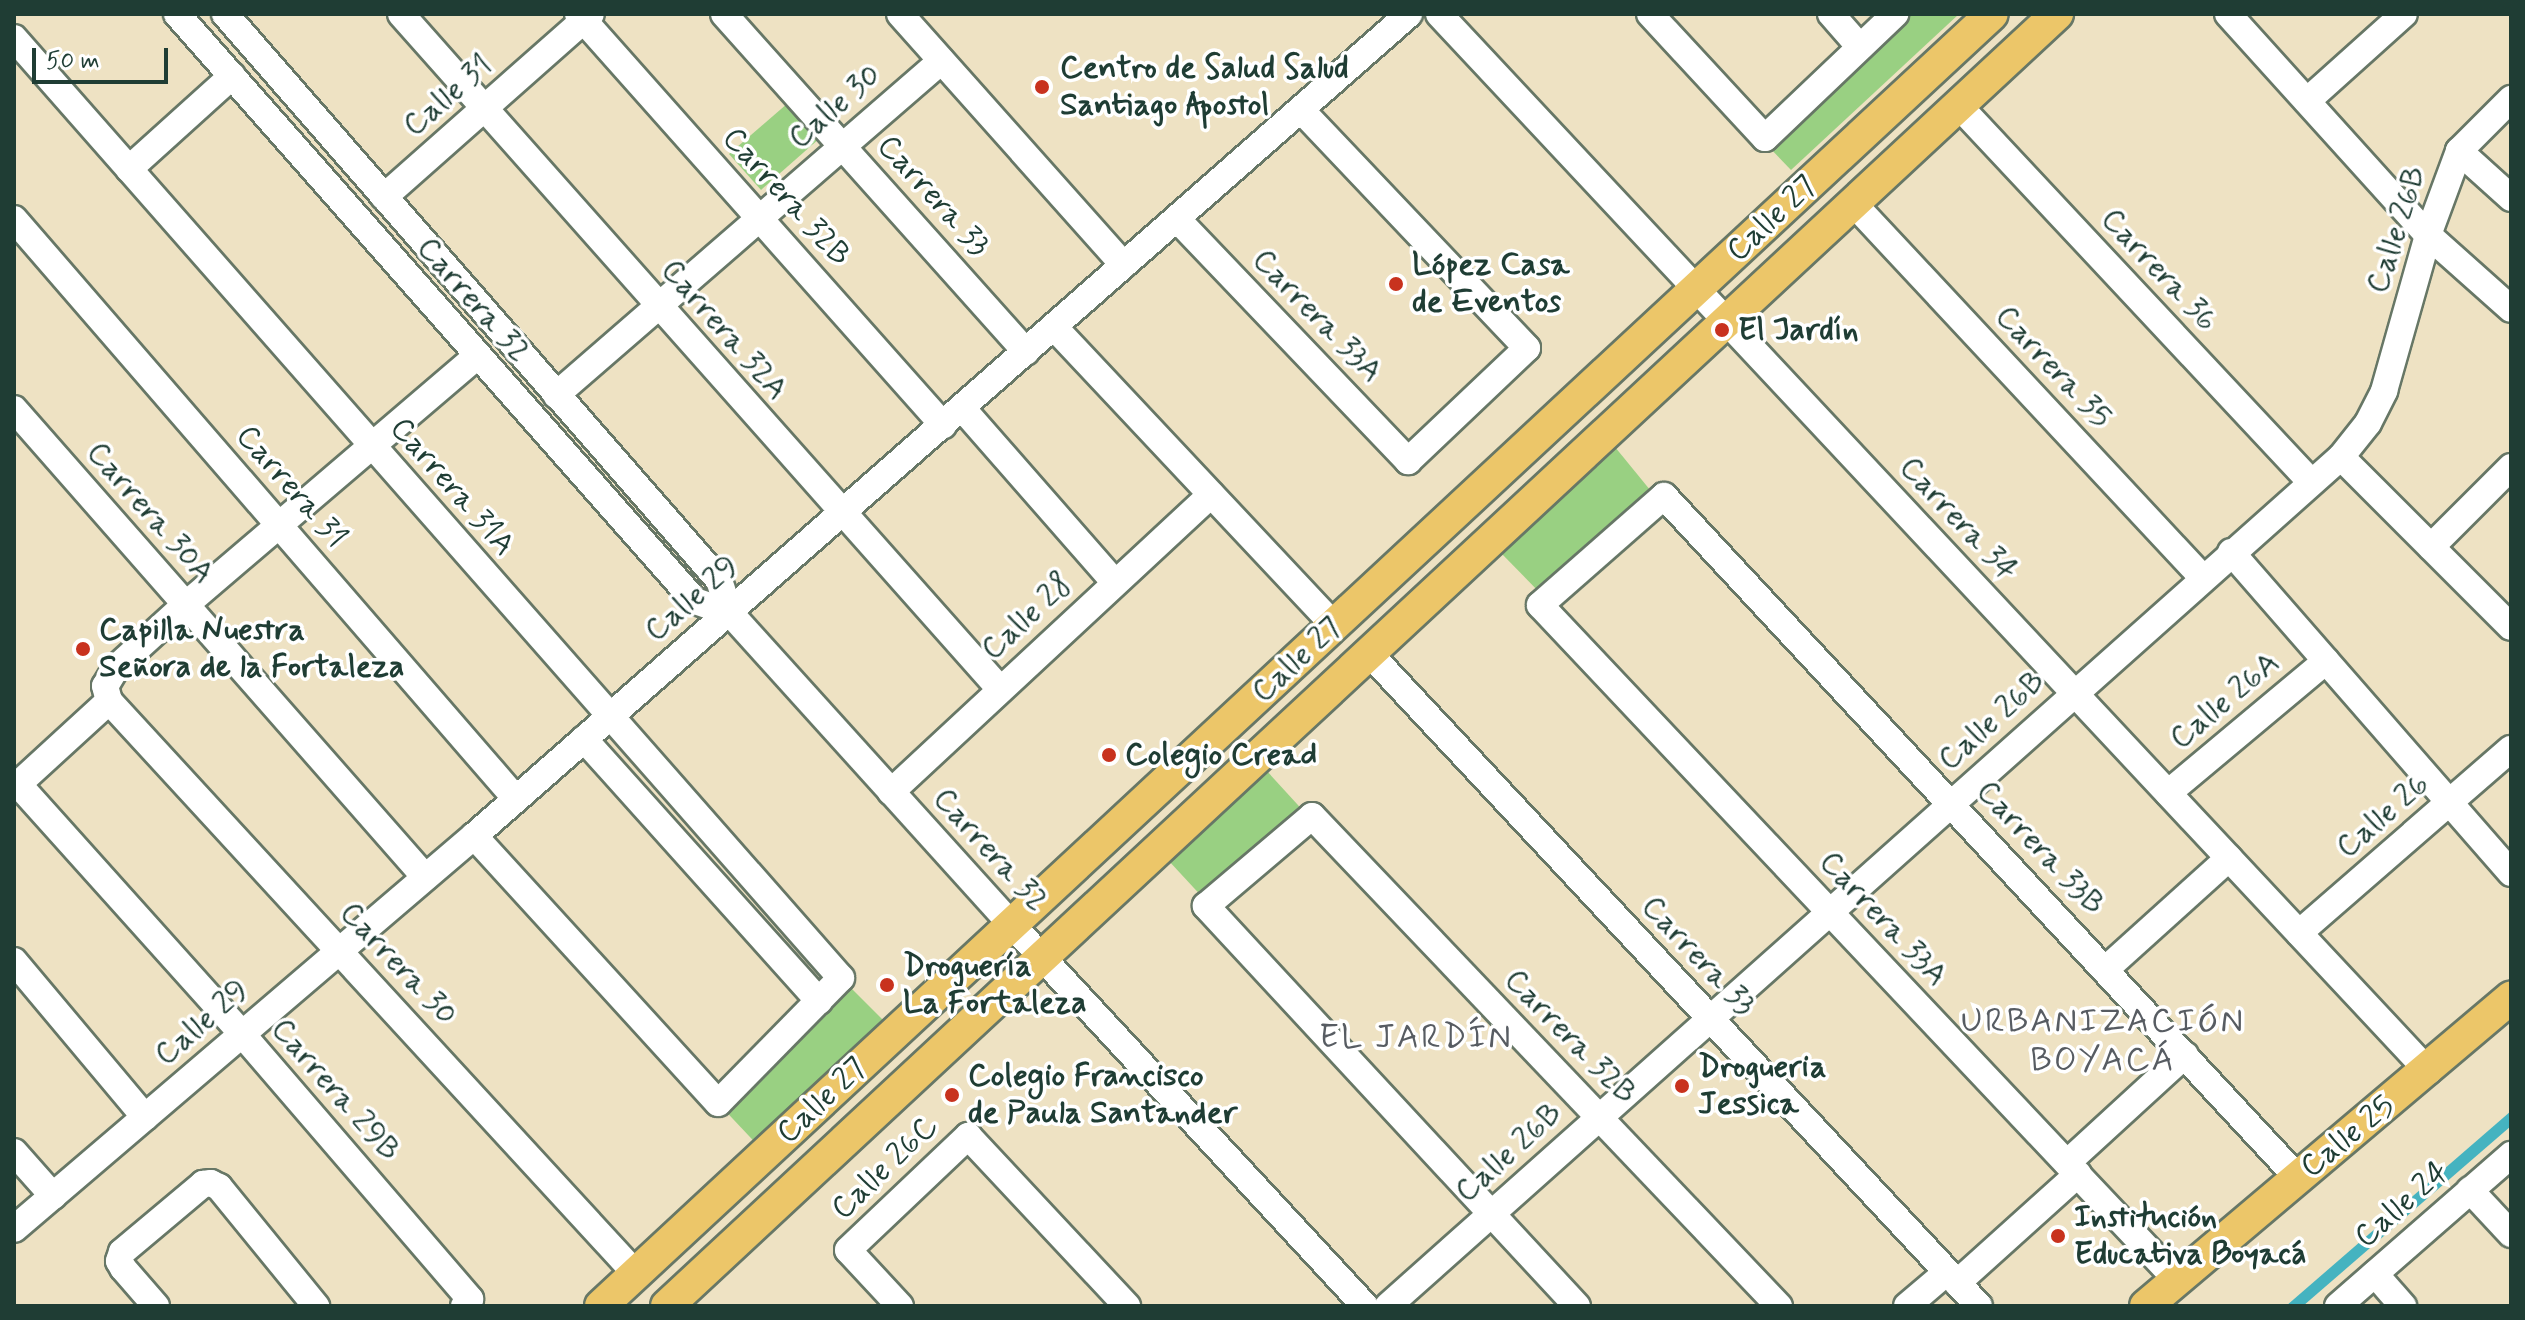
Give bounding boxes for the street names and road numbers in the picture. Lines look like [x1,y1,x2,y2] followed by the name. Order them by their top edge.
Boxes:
[396,47,500,145] street label: Calle 31
[781,56,889,158] street label: Calle 30
[714,120,858,274] street label: Carrera 32B
[868,127,998,265] street label: Carrera 33
[2358,162,2436,298] street label: Calle 26B
[1719,168,1825,270] street label: Calle 27
[2092,200,2226,340] street label: Carrera 36
[408,229,538,371] street label: Carrera 32
[1244,241,1390,391] street label: Carrera 33A
[652,252,796,408] street label: Carrera 32A
[1987,298,2119,436] street label: Carrera 35
[381,410,523,564] street label: Carrera 31A
[227,418,355,556] street label: Carrera 31
[78,434,222,592] street label: Carrera 30A
[1891,449,2025,589] street label: Carrera 34
[637,548,747,650] street label: Calle 29
[973,565,1081,669] street label: Calle 28
[1244,609,1350,711] street label: Calle 27
[2162,644,2288,758] street label: Calle 26A
[1930,663,2054,779] street label: Calle 26B
[2329,765,2437,867] street label: Calle 26
[1968,773,2112,923] street label: Carrera 33B
[924,780,1056,920] street label: Carrera 32
[1811,843,1955,995] street label: Carrera 33A
[1633,888,1763,1024] street label: Carrera 33
[331,894,465,1034] street label: Carrera 30
[1496,961,1644,1113] street label: Carrera 32B
[147,972,257,1074] street label: Calle 29
[262,1011,408,1169] street label: Carrera 29B
[769,1050,875,1152] street label: Calle 27
[2293,1087,2403,1187] street label: Calle 25
[1447,1095,1571,1211] street label: Calle 26B
[824,1108,946,1228] street label: Calle 26C
[2347,1154,2457,1256] street label: Calle 24

